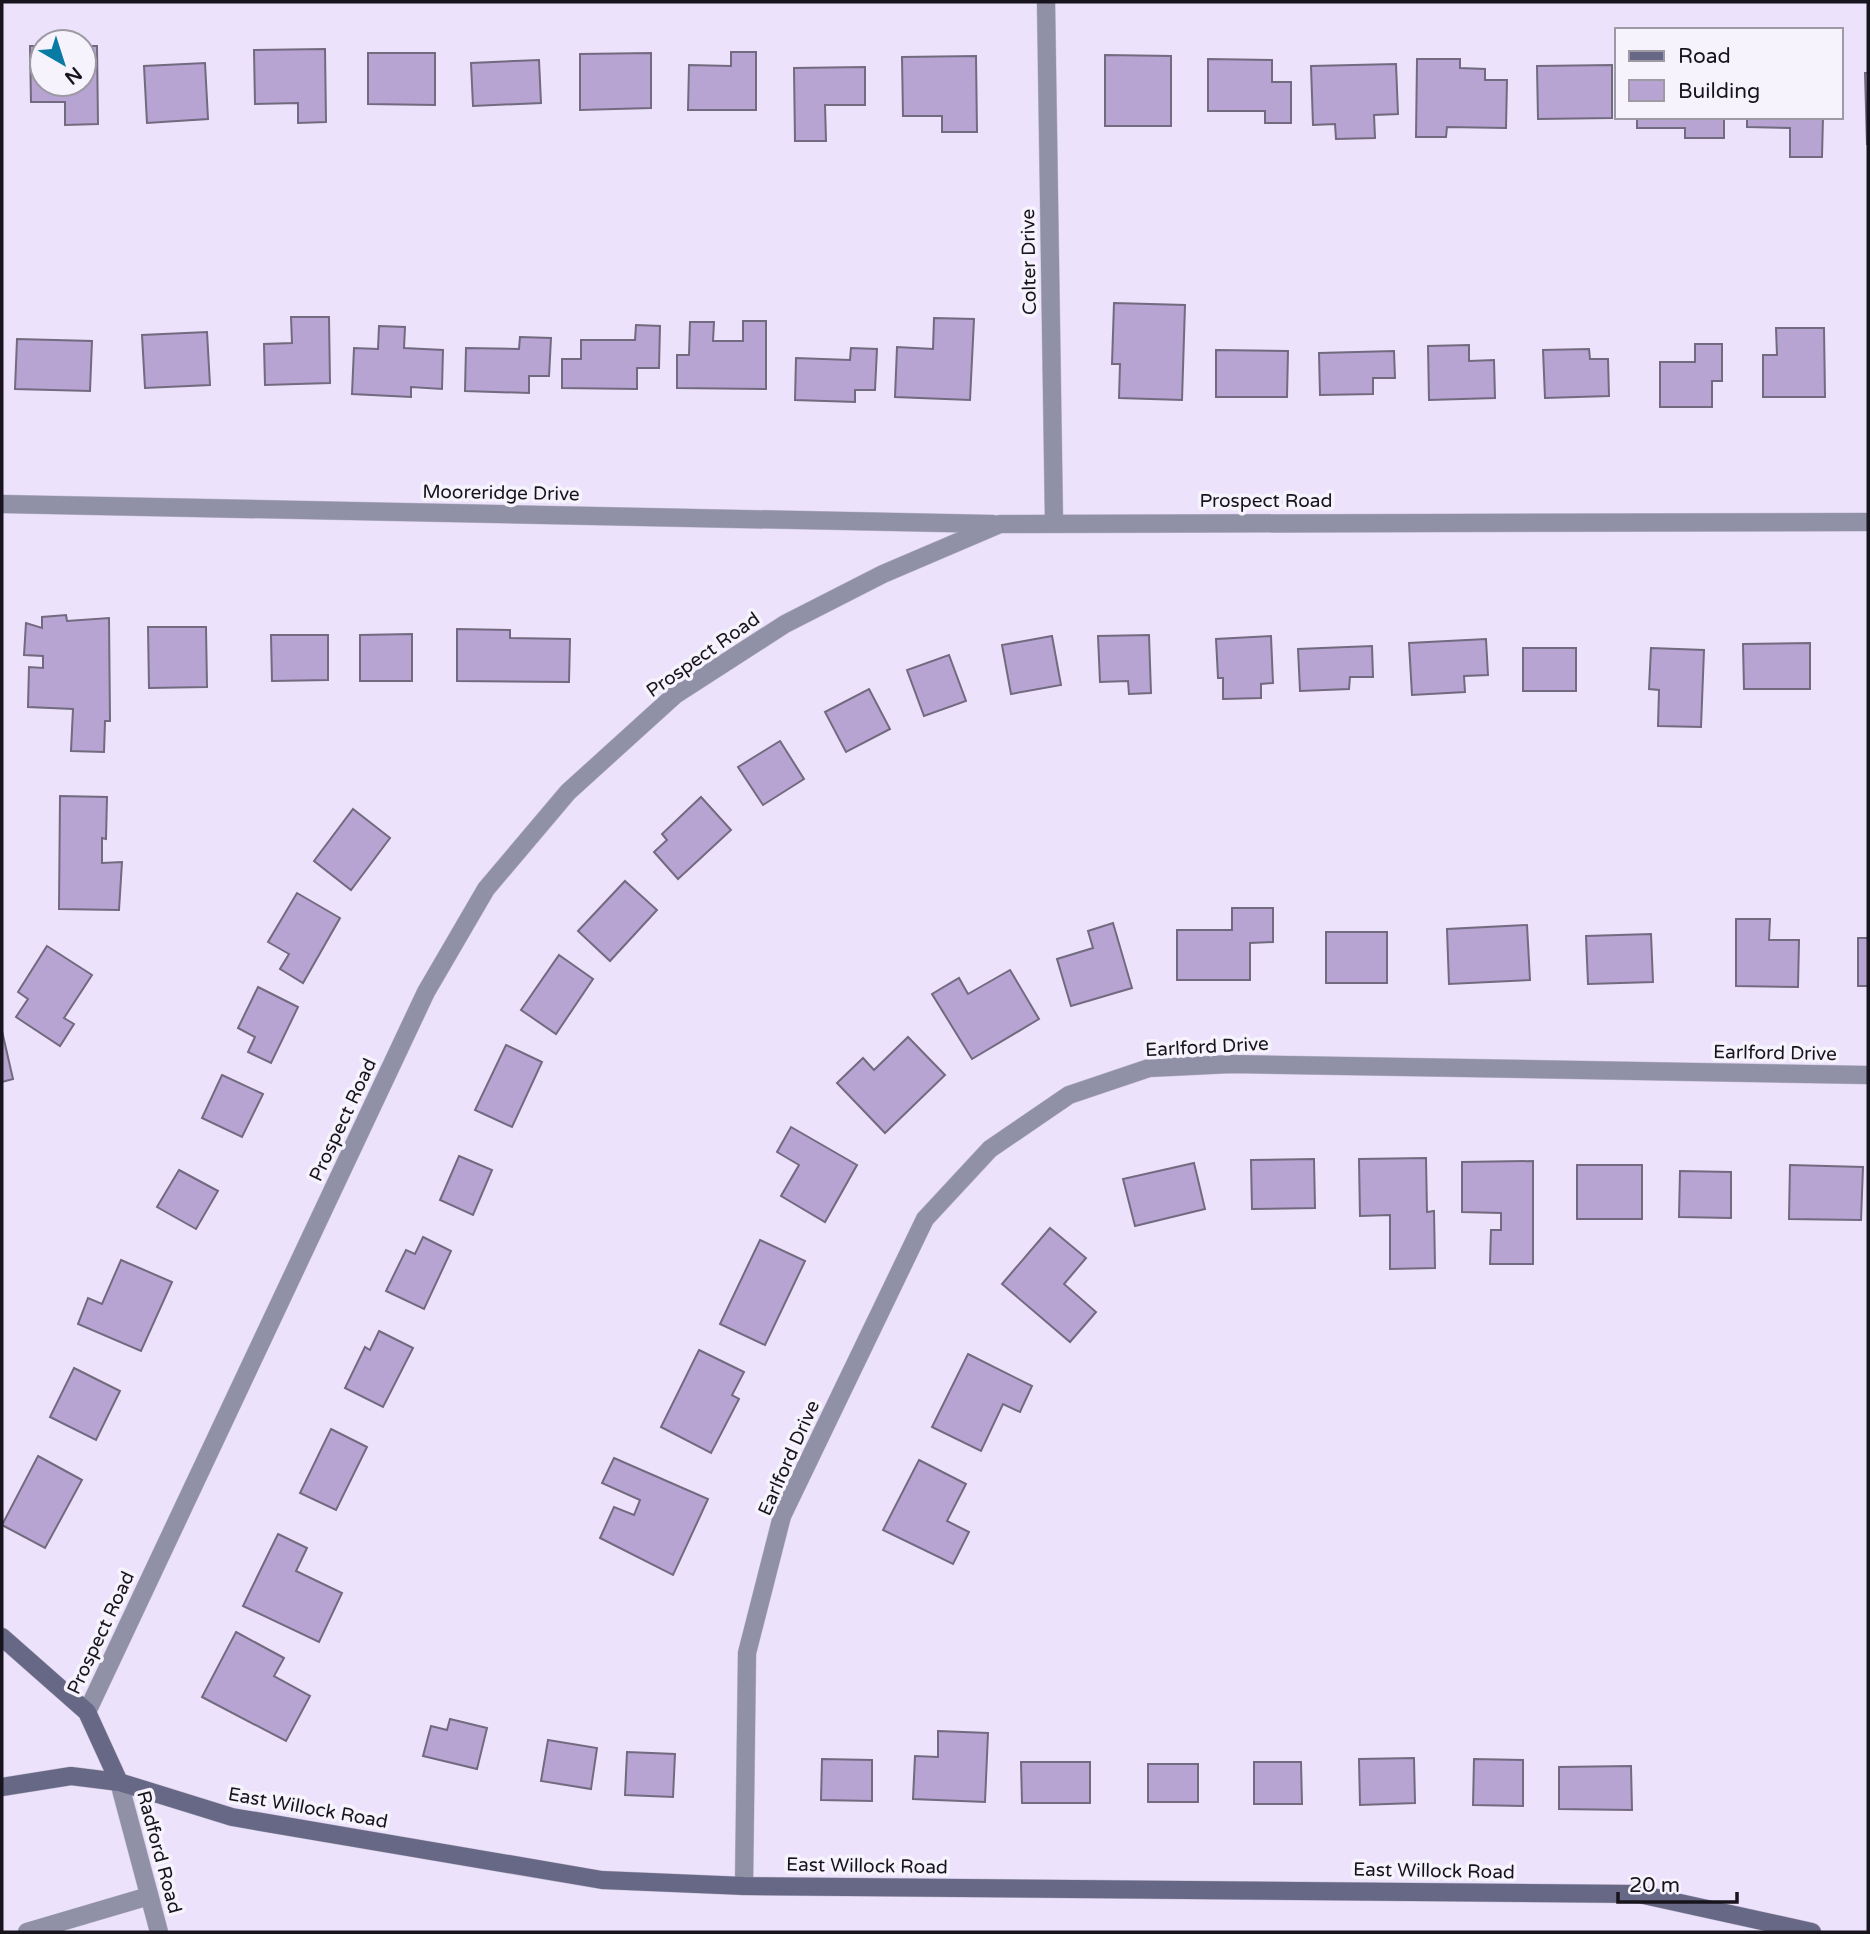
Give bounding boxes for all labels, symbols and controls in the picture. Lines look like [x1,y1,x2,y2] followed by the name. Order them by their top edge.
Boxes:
[28,28,98,98] north arrow
[1615,28,1842,119] legend
[1678,44,1731,69] text: Road
[60,62,86,89] text: N
[1678,79,1760,104] text: Building
[1017,209,1041,315] street label: Colter Drive
[422,481,580,505] street label: Mooreridge Drive
[1199,490,1333,512] street label: Prospect Road
[642,608,764,702] street label: Prospect Road
[1145,1033,1269,1061] street label: Earlford Drive
[1713,1041,1837,1065] street label: Earlford Drive
[305,1055,381,1185] street label: Prospect Road
[754,1397,824,1519] street label: Earlford Drive
[63,1568,139,1698] street label: Prospect Road
[226,1783,390,1833] street label: East Willock Road
[132,1788,186,1916] street label: Radford Road
[786,1854,948,1878] street label: East Willock Road
[1353,1859,1515,1883] street label: East Willock Road
[1618,1860,1737,1904] scale bar
[1629,1873,1680,1898] text: 20 m

